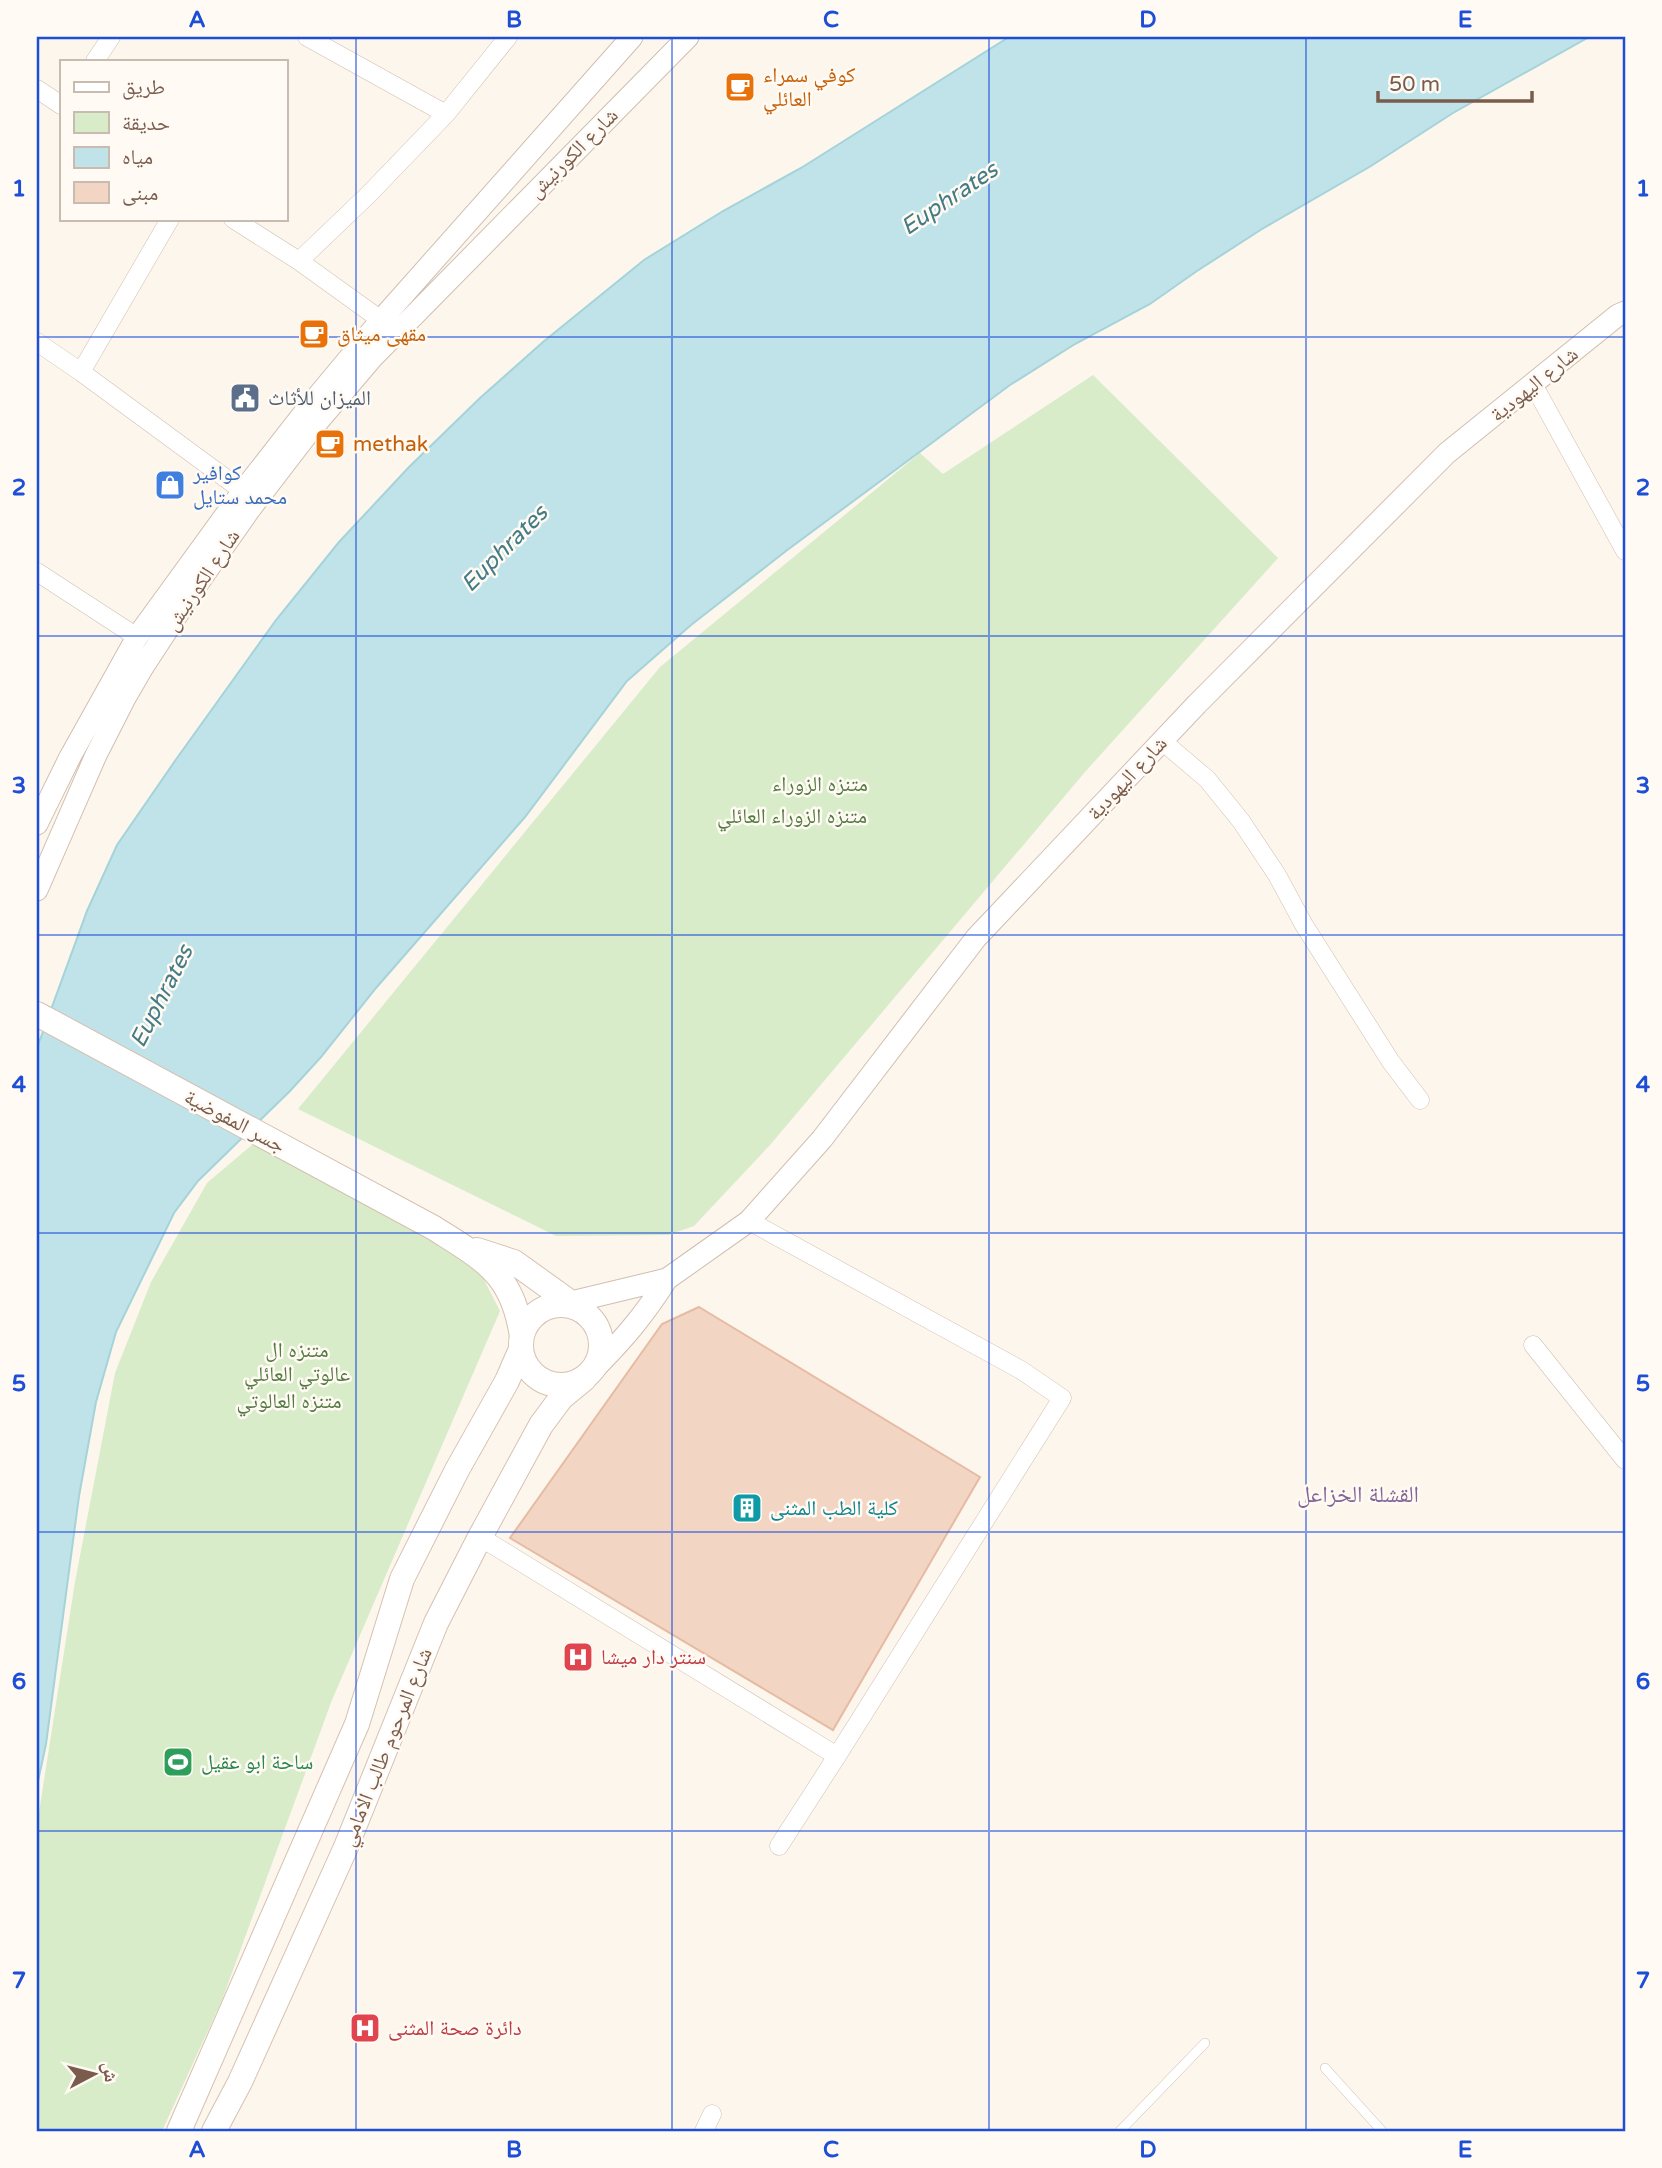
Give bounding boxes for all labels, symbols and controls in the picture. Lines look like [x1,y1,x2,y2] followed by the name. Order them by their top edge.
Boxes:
[188,6,206,34] text: A
[506,6,522,34] text: B
[823,6,839,34] text: C
[1139,6,1157,34] text: D
[1458,6,1472,34] text: E
[60,60,287,220] legend
[1378,60,1532,104] scale bar
[763,63,856,115] place label: كوفي سمراء العائلي
[723,70,757,104] cafe icon: كوفي سمراء العائلي
[1389,72,1440,97] text: 50 m
[122,75,165,100] text: طريق
[523,103,624,204] street label: شارع الكورنيش
[122,111,170,136] text: حديقة
[122,145,153,170] text: مياه
[896,155,1005,241] water label: Euphrates
[12,175,26,203] text: 1
[1636,175,1650,203] text: 1
[122,181,158,206] text: مبنى
[297,317,331,351] cafe icon: مقهى ميثاق
[337,322,426,347] place label: مقهى ميثاق
[1485,341,1583,427] street label: شارع اليهودية
[228,381,262,415] public building icon: الميزان للأثاث
[268,386,371,411] place label: الميزان للأثاث
[313,427,347,461] cafe icon: methak
[353,432,428,457] place label: methak
[192,461,287,510] place label: كوافير محمد ستايل
[153,468,187,502] shop icon: كوافير محمد ستايل
[12,474,26,502] text: 2
[1636,474,1650,502] text: 2
[456,498,555,598] water label: Euphrates
[159,525,246,636] street label: شارع الكورنيش
[1082,731,1173,825] street label: شارع اليهودية
[12,772,26,800] text: 3
[772,772,868,797] park label: متنزه الزوراء
[1636,772,1650,800] text: 3
[717,804,867,832] park label: متنزه الزوراء العائلي
[124,939,200,1052] water label: Euphrates
[12,1071,27,1099] text: 4
[1636,1071,1651,1099] text: 4
[180,1084,290,1159] street label: جسر المفوضية
[244,1338,350,1390] park label: متنزه ال عالوتي العائلي
[12,1370,26,1398] text: 5
[1636,1370,1650,1398] text: 5
[236,1389,342,1417] park label: متنزه العالوتي
[1297,1481,1419,1509] district label: القشلة الخزاعل
[730,1491,764,1525] building icon: كلية الطب المثنى
[770,1496,898,1521] place label: كلية الطب المثنى
[561,1640,595,1674] hospital icon: سنتر دار ميشا
[335,1644,441,1851] street label: شارع المرحوم طالب الامامي
[601,1645,706,1670] place label: سنتر دار ميشا
[12,1668,26,1696] text: 6
[1636,1668,1650,1696] text: 6
[161,1745,195,1779] sports icon: ساحة ابو عقيل
[201,1750,313,1775] place label: ساحة ابو عقيل
[12,1967,26,1995] text: 7
[1636,1967,1650,1995] text: 7
[348,2011,382,2045] hospital icon: دائرة صحة المثنى
[388,2016,522,2041] place label: دائرة صحة المثنى
[60,2038,130,2108] north arrow
[98,2061,122,2083] text: ش
[188,2136,206,2164] text: A
[506,2136,522,2164] text: B
[823,2136,839,2164] text: C
[1139,2136,1157,2164] text: D
[1458,2136,1472,2164] text: E

